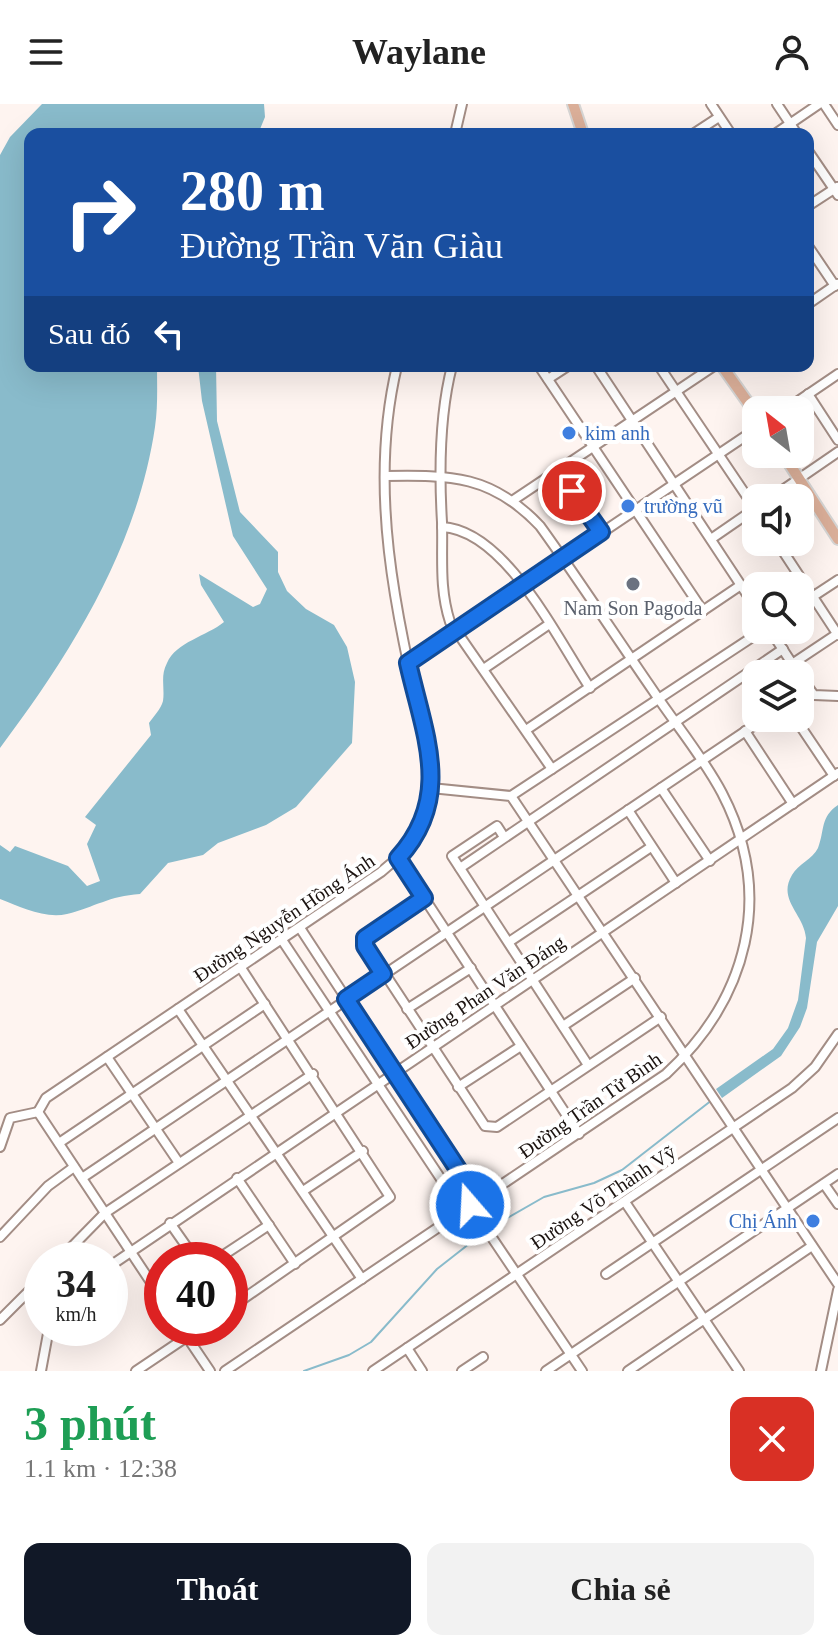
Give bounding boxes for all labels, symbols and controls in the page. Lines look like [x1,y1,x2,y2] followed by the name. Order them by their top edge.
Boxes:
[24,30,68,74] icon: menu
[770,30,814,74] icon: person
[352,32,486,72] text: Waylane
[48,160,152,264] icon: right
[180,160,325,222] text: 280 m
[180,226,503,266] text: Đường Trần Văn Giàu
[147,312,191,356] icon: left
[48,317,131,350] text: Sau đó
[742,396,814,468] north arrow
[742,396,814,732] map controls
[585,422,650,444] place label: kim anh
[560,424,578,442] marker: kim anh
[538,457,606,525] pin
[550,469,594,513] icon: arrive
[742,484,814,556] button: sound
[644,495,723,518] place label: trường vũ
[619,497,637,515] marker: trường vũ
[742,572,814,644] button: search
[624,575,642,593] marker: Nam Son Pagoda
[564,597,703,620] place label: Nam Son Pagoda
[742,660,814,732] button: layers
[190,849,379,988] street label: Đường Nguyễn Hồng Ánh
[401,931,569,1054] street label: Đường Phan Văn Đáng
[514,1047,666,1163] street label: Đường Trần Tử Bình
[526,1140,680,1254] street label: Đường Võ Thành Vỹ
[428,1163,512,1247] position arrow
[729,1210,797,1232] place label: Chị Ánh
[804,1212,822,1230] marker: Chị Ánh
[144,1242,248,1346] speed limit sign: 40
[56,1261,96,1306] text: 34
[55,1303,97,1325] text: km/h
[24,1397,156,1450] text: 3 phút
[730,1397,814,1481] button: close
[24,1454,177,1483] text: 1.1 km · 12:38
[24,1543,411,1635] button: Thoát
[427,1543,814,1635] button: Chia sẻ

